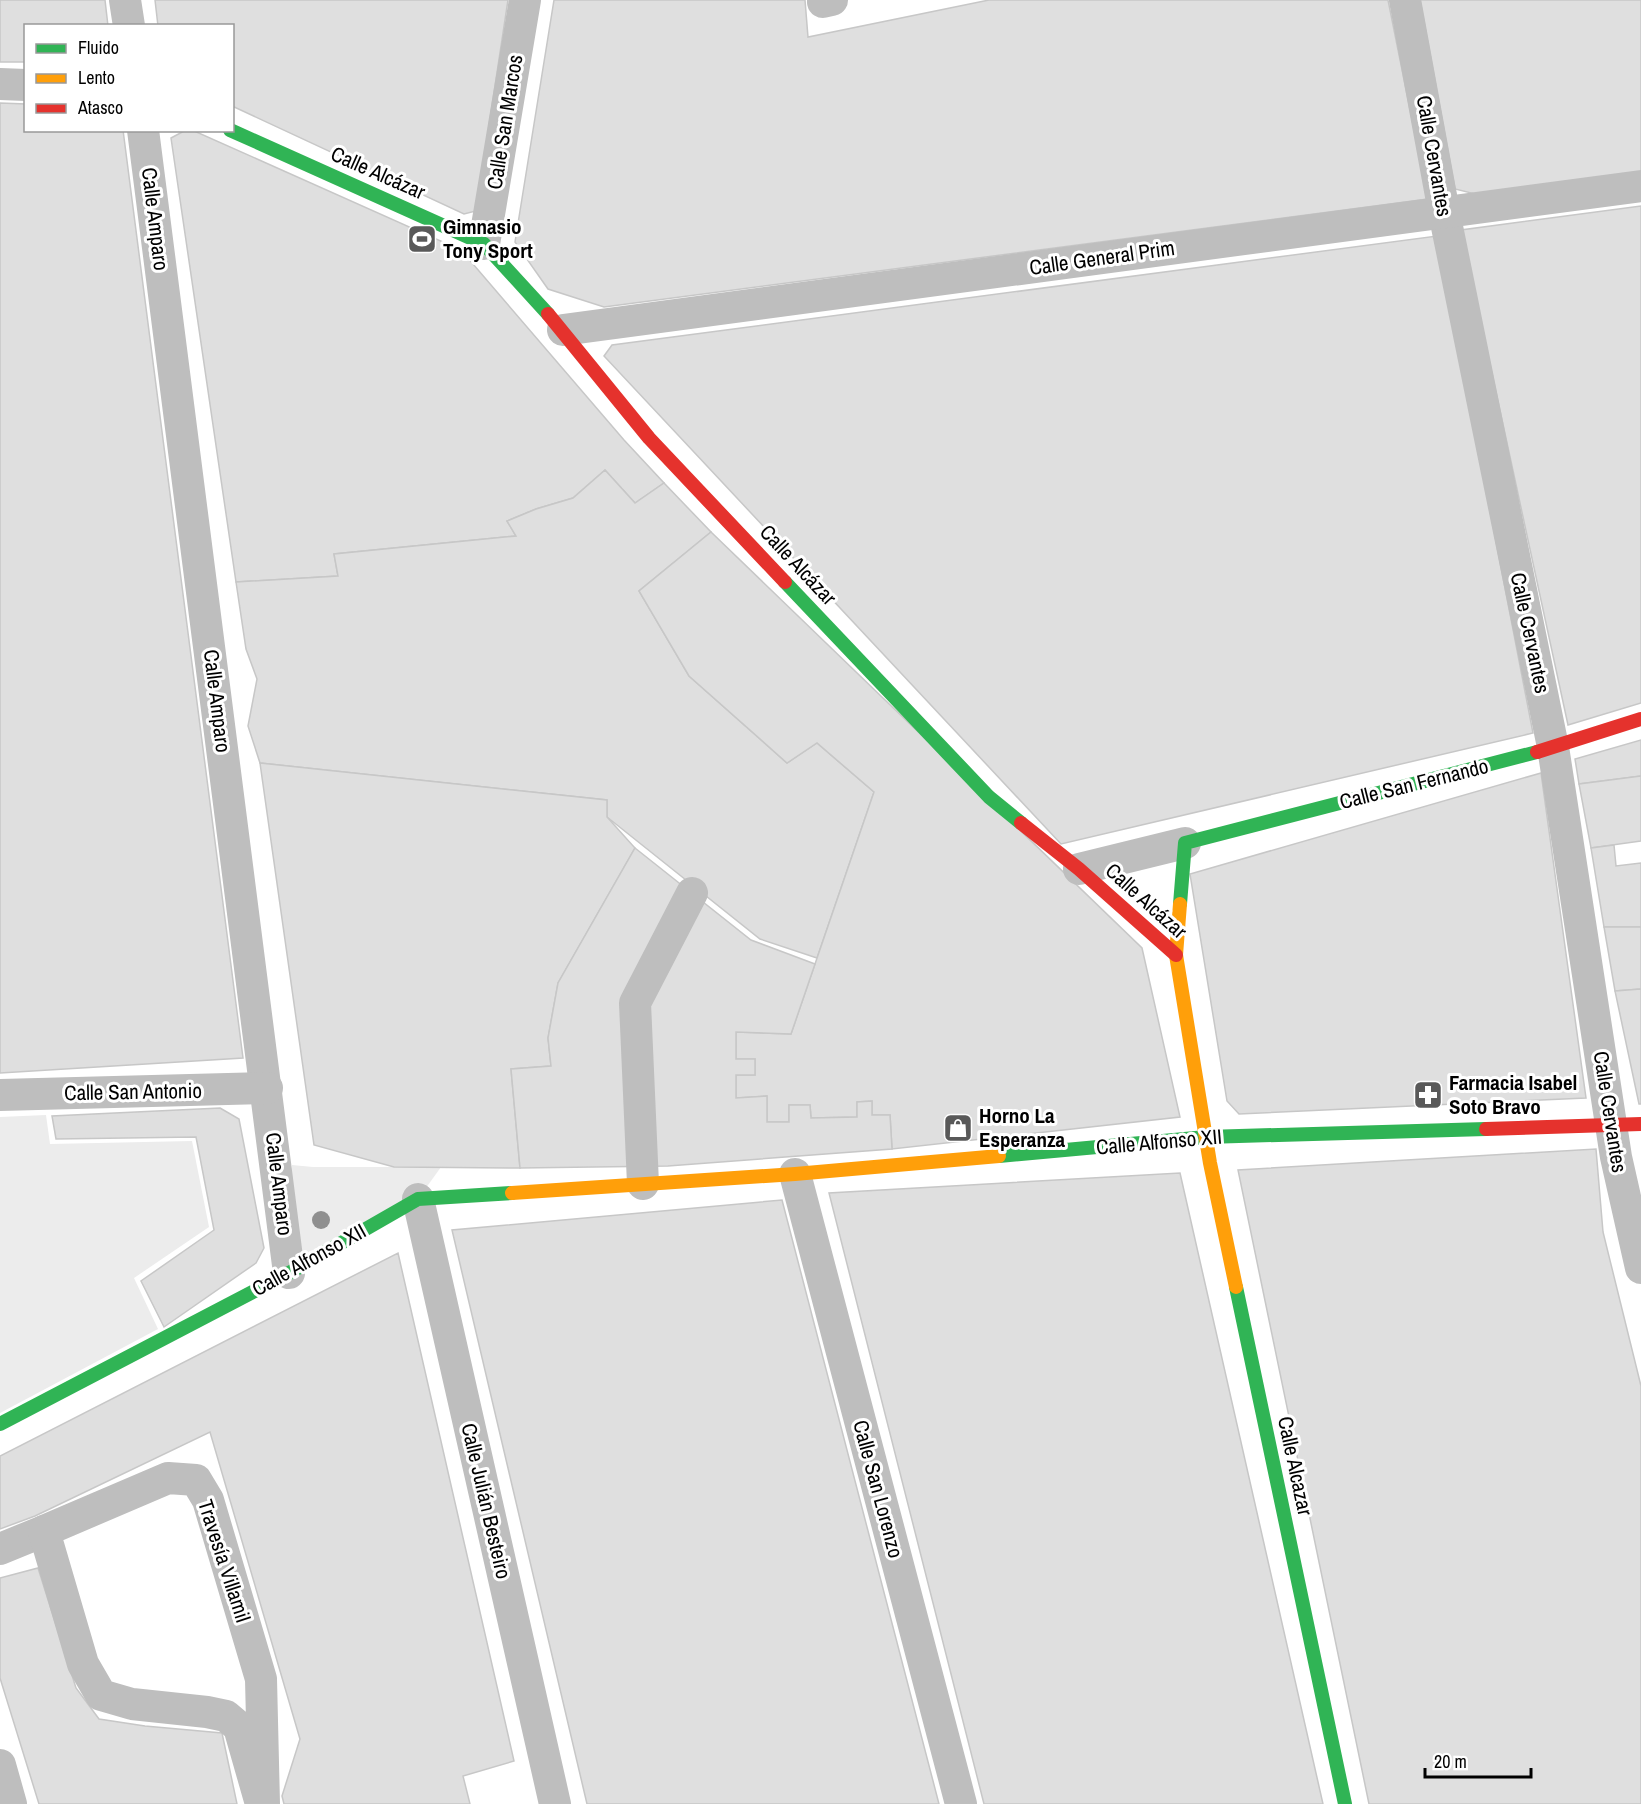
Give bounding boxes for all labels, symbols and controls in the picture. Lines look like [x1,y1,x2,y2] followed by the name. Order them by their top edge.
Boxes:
[24,24,234,132] legend
[78,35,119,60] text: Fluido
[480,53,529,191] street label: Calle San Marcos
[78,65,115,90] text: Lento
[1410,93,1459,219] street label: Calle Cervantes
[77,95,123,120] text: Atasco
[326,139,430,206] street label: Calle Alcázar
[135,166,176,272] street label: Calle Amparo
[443,212,533,265] place label: Gimnasio Tony Sport
[406,223,438,255] sports icon: Gimnasio Tony Sport
[1027,233,1176,282] street label: Calle General Prim
[753,518,843,611] street label: Calle Alcázar
[1504,570,1557,696] street label: Calle Cervantes
[197,648,238,754] street label: Calle Amparo
[1336,751,1491,816] street label: Calle San Fernando
[1099,856,1194,945] street label: Calle Alcázar
[1587,1049,1634,1175] street label: Calle Cervantes
[1449,1068,1577,1121] place label: Farmacia Isabel Soto Bravo
[64,1076,202,1107] street label: Calle San Antonio
[1412,1079,1444,1111] pharmacy icon: Farmacia Isabel Soto Bravo
[979,1101,1066,1154] place label: Horno La Esperanza
[942,1112,974,1144] shop icon: Horno La Esperanza
[1095,1122,1223,1161] street label: Calle Alfonso XII
[259,1131,300,1237] street label: Calle Amparo
[246,1216,371,1303] street label: Calle Alfonso XII
[1271,1414,1320,1518] street label: Calle Alcazar
[846,1417,911,1561] street label: Calle San Lorenzo
[454,1420,518,1582] street label: Calle Julián Besteiro
[191,1496,258,1626] street label: Travesía Villamil
[1425,1741,1532,1779] scale bar
[1434,1749,1467,1774] text: 20 m

